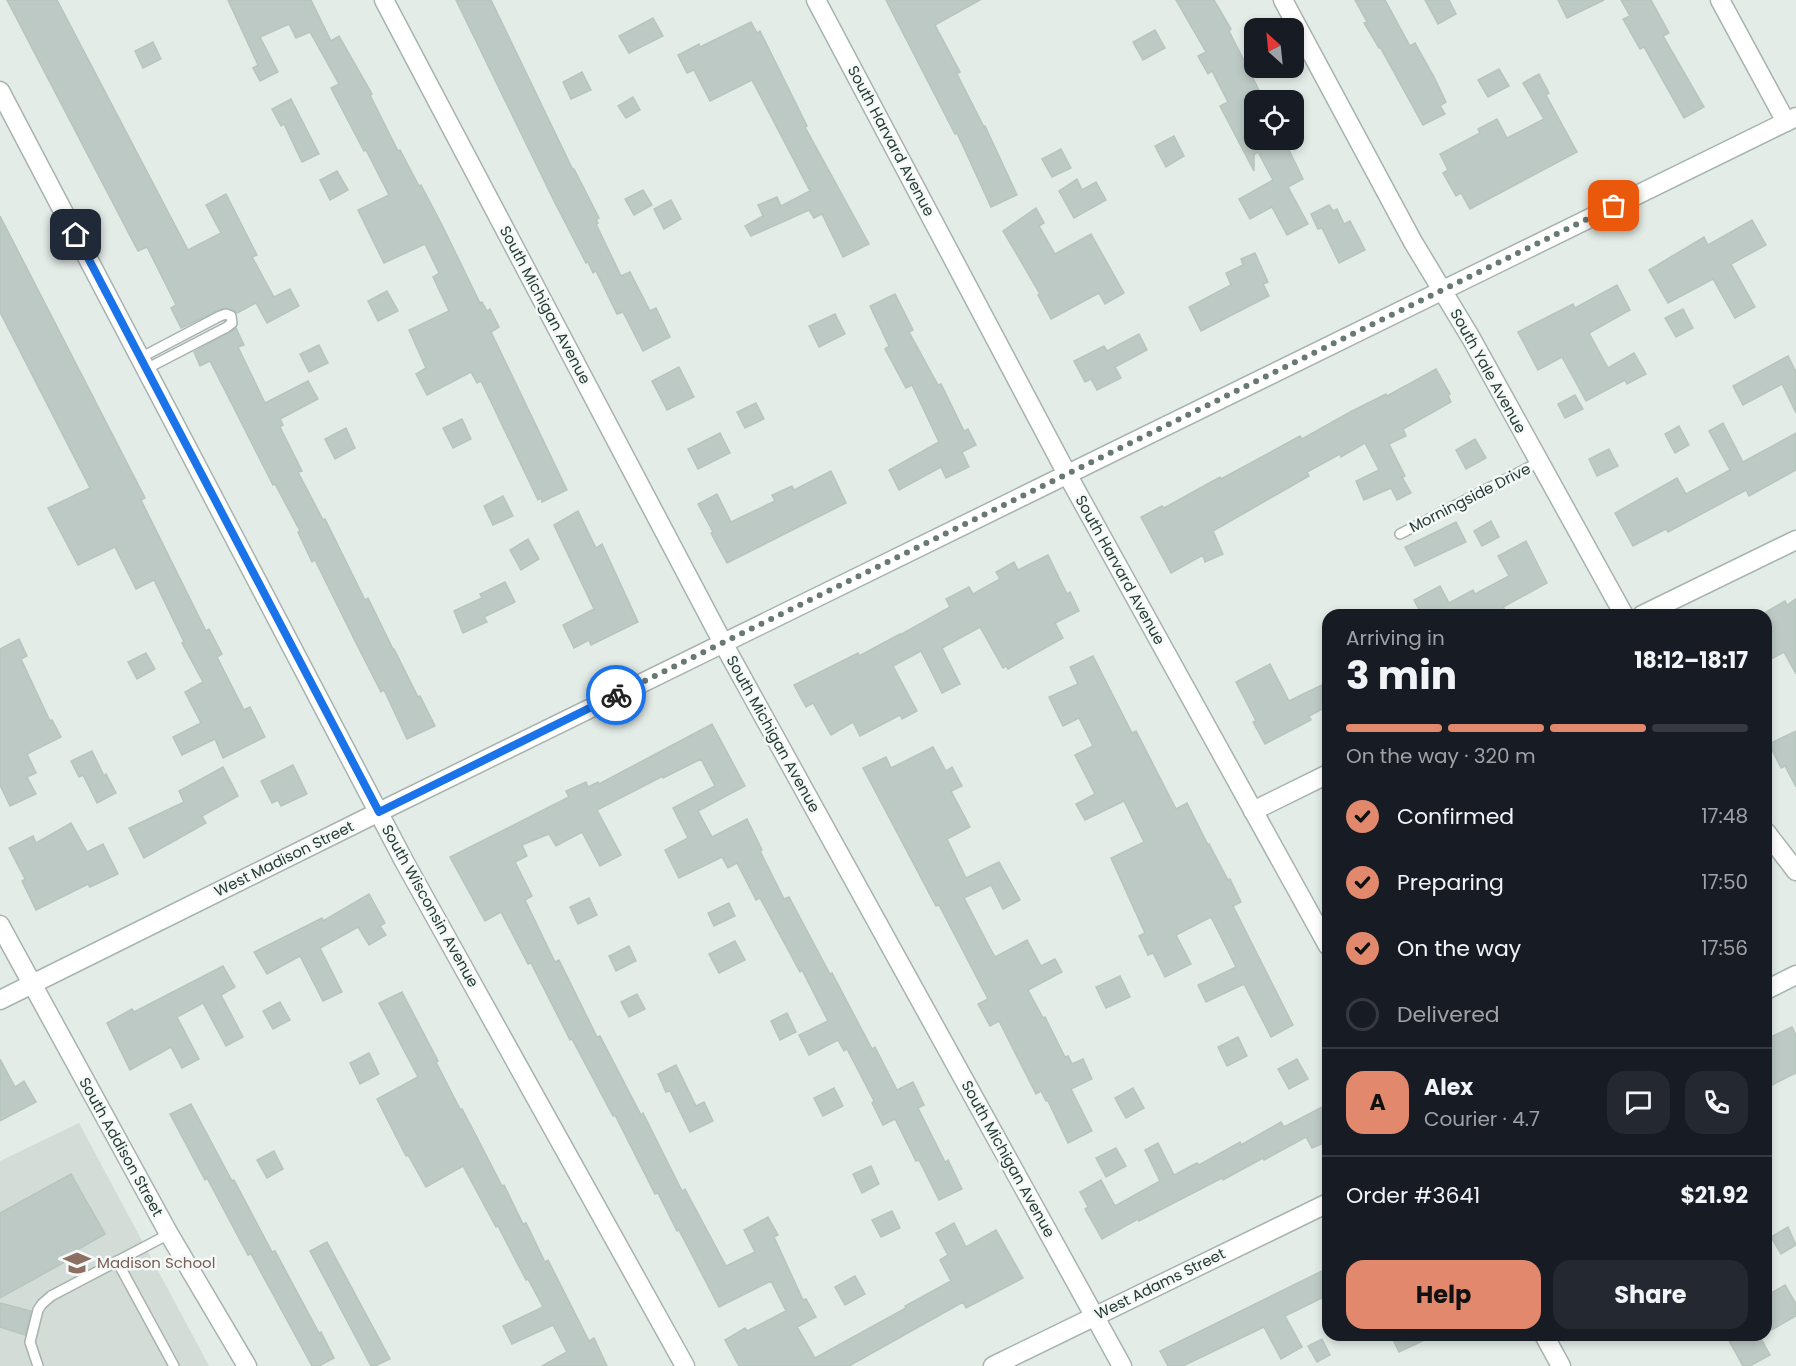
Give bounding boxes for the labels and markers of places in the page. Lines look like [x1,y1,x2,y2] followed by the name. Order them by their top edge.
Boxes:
[1588,180,1639,231] pin
[50,209,101,260] pin
[62,1248,92,1278] school or university icon: Madison School
[97,1252,215,1273] place label: Madison School

